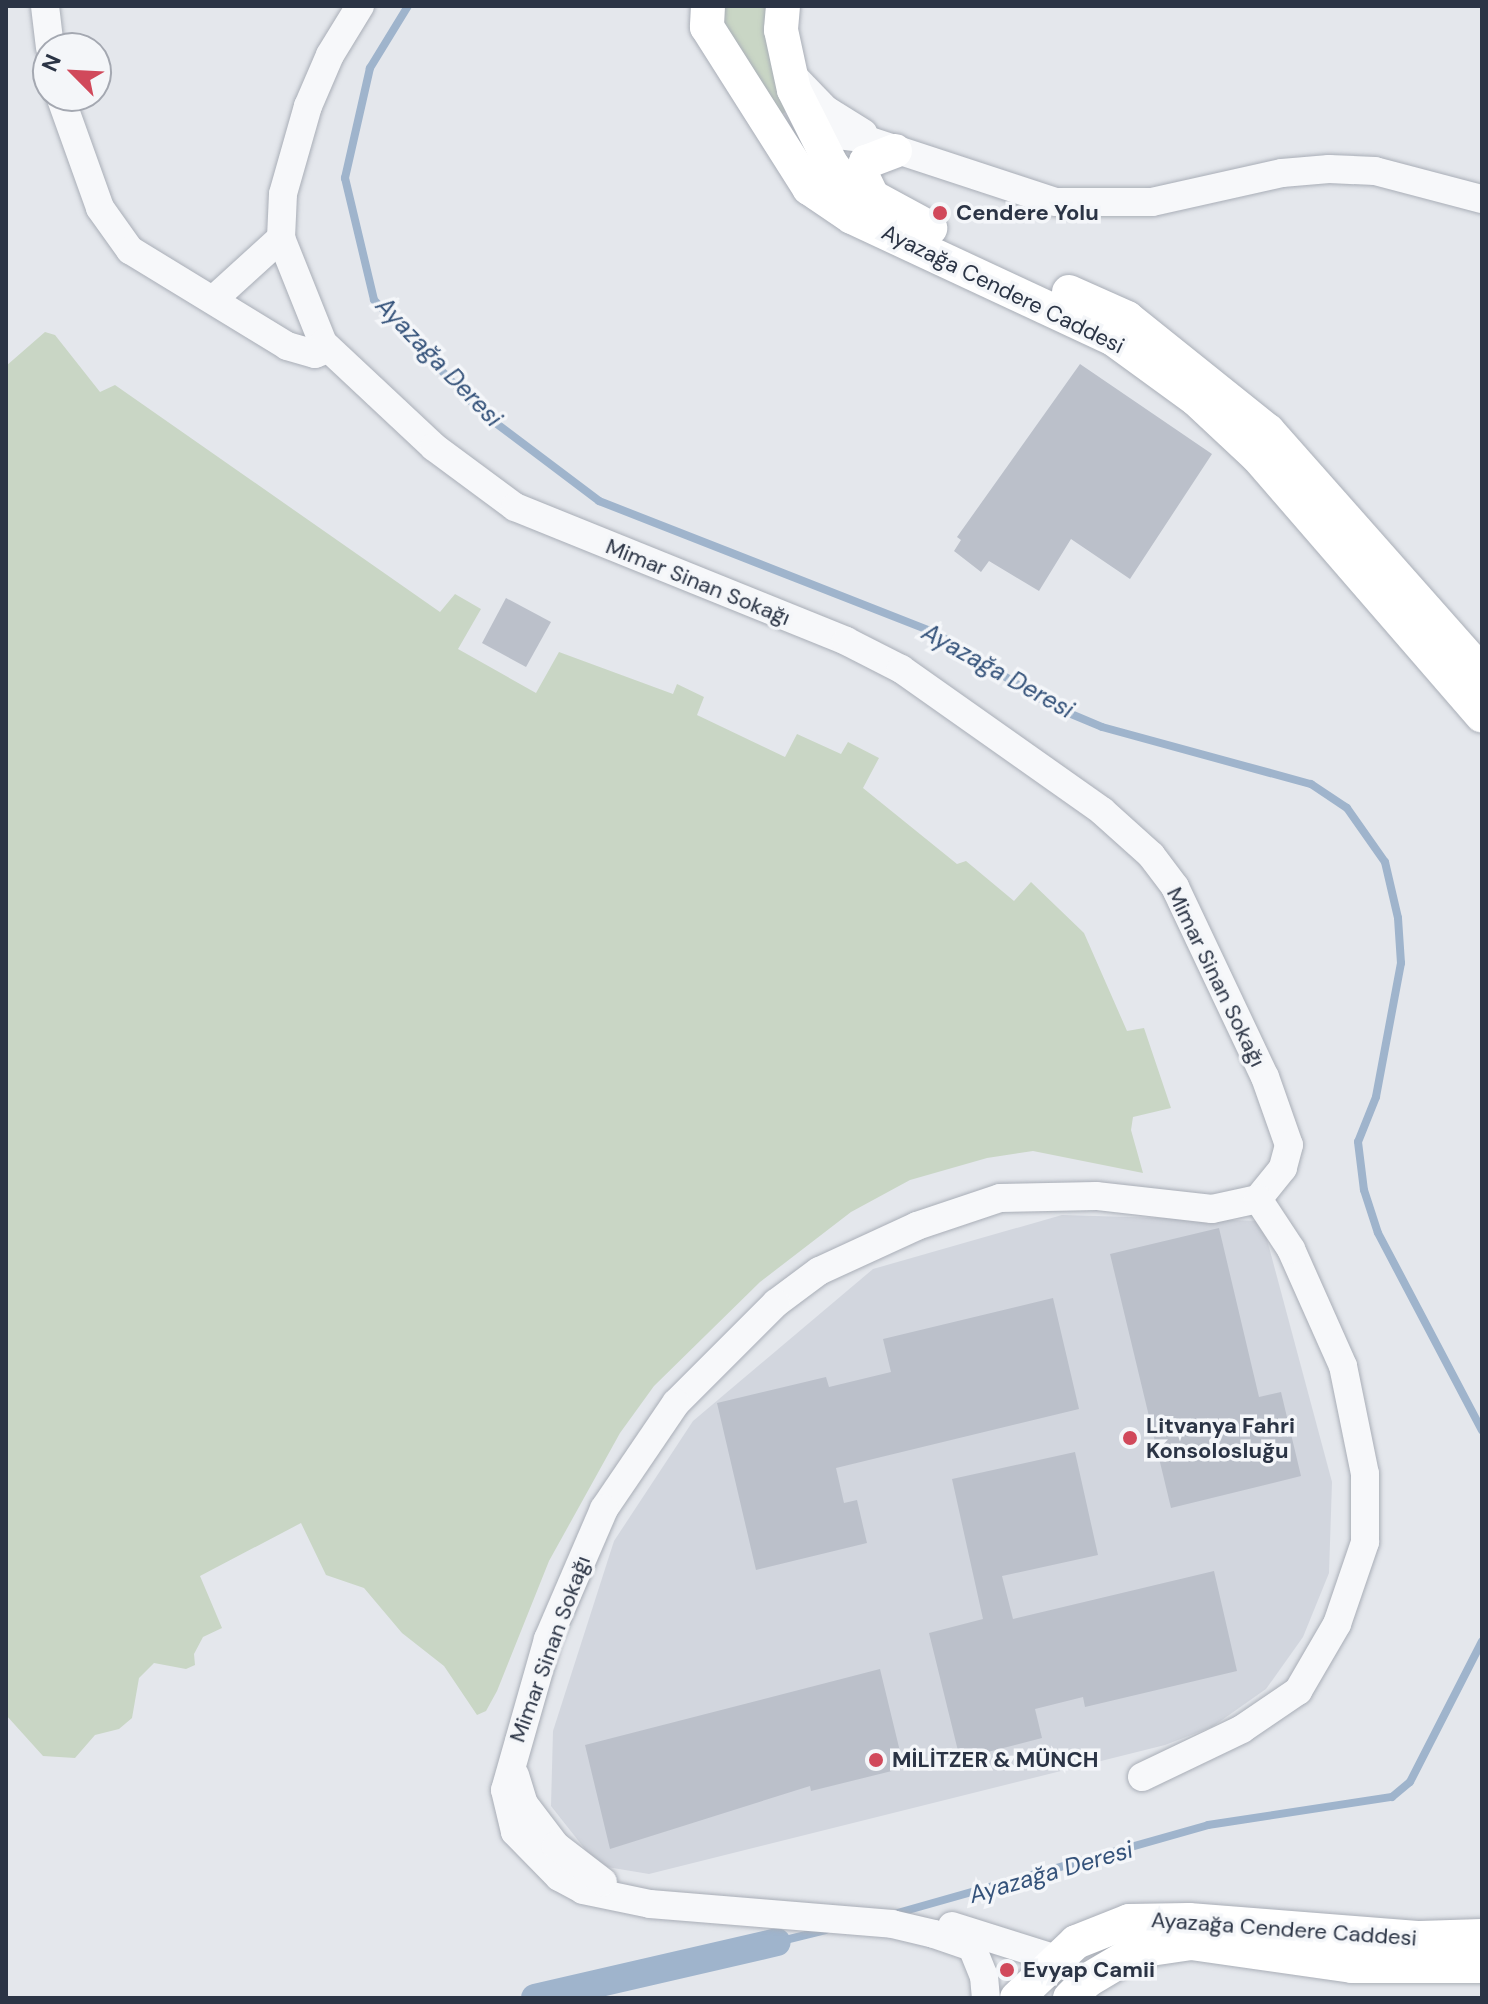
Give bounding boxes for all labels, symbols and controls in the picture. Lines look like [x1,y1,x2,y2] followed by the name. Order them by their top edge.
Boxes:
[32,32,112,112] north arrow
[35,50,68,76] text: N
[956,200,1099,226] place label: Cendere Yolu
[931,204,949,222] marker: Cendere Yolu
[878,219,1128,359] street label: Ayazağa Cendere Caddesi
[370,291,508,433] water label: Ayazağa Deresi
[602,533,794,631] street label: Mimar Sinan Sokağı
[917,617,1079,725] water label: Ayazağa Deresi
[1161,883,1271,1071] street label: Mimar Sinan Sokağı
[1146,1412,1295,1464] place label: Litvanya Fahri Konsolosluğu
[1121,1429,1139,1447] marker: Litvanya Fahri Konsolosluğu
[504,1552,596,1746] street label: Mimar Sinan Sokağı
[892,1747,1098,1773] place label: MİLİTZER & MÜNCH
[867,1751,885,1769] marker: MİLİTZER & MÜNCH
[966,1835,1136,1909] water label: Ayazağa Deresi
[1150,1907,1418,1951] street label: Ayazağa Cendere Caddesi
[1023,1957,1155,1983] place label: Evyap Camii
[998,1961,1016,1979] marker: Evyap Camii

